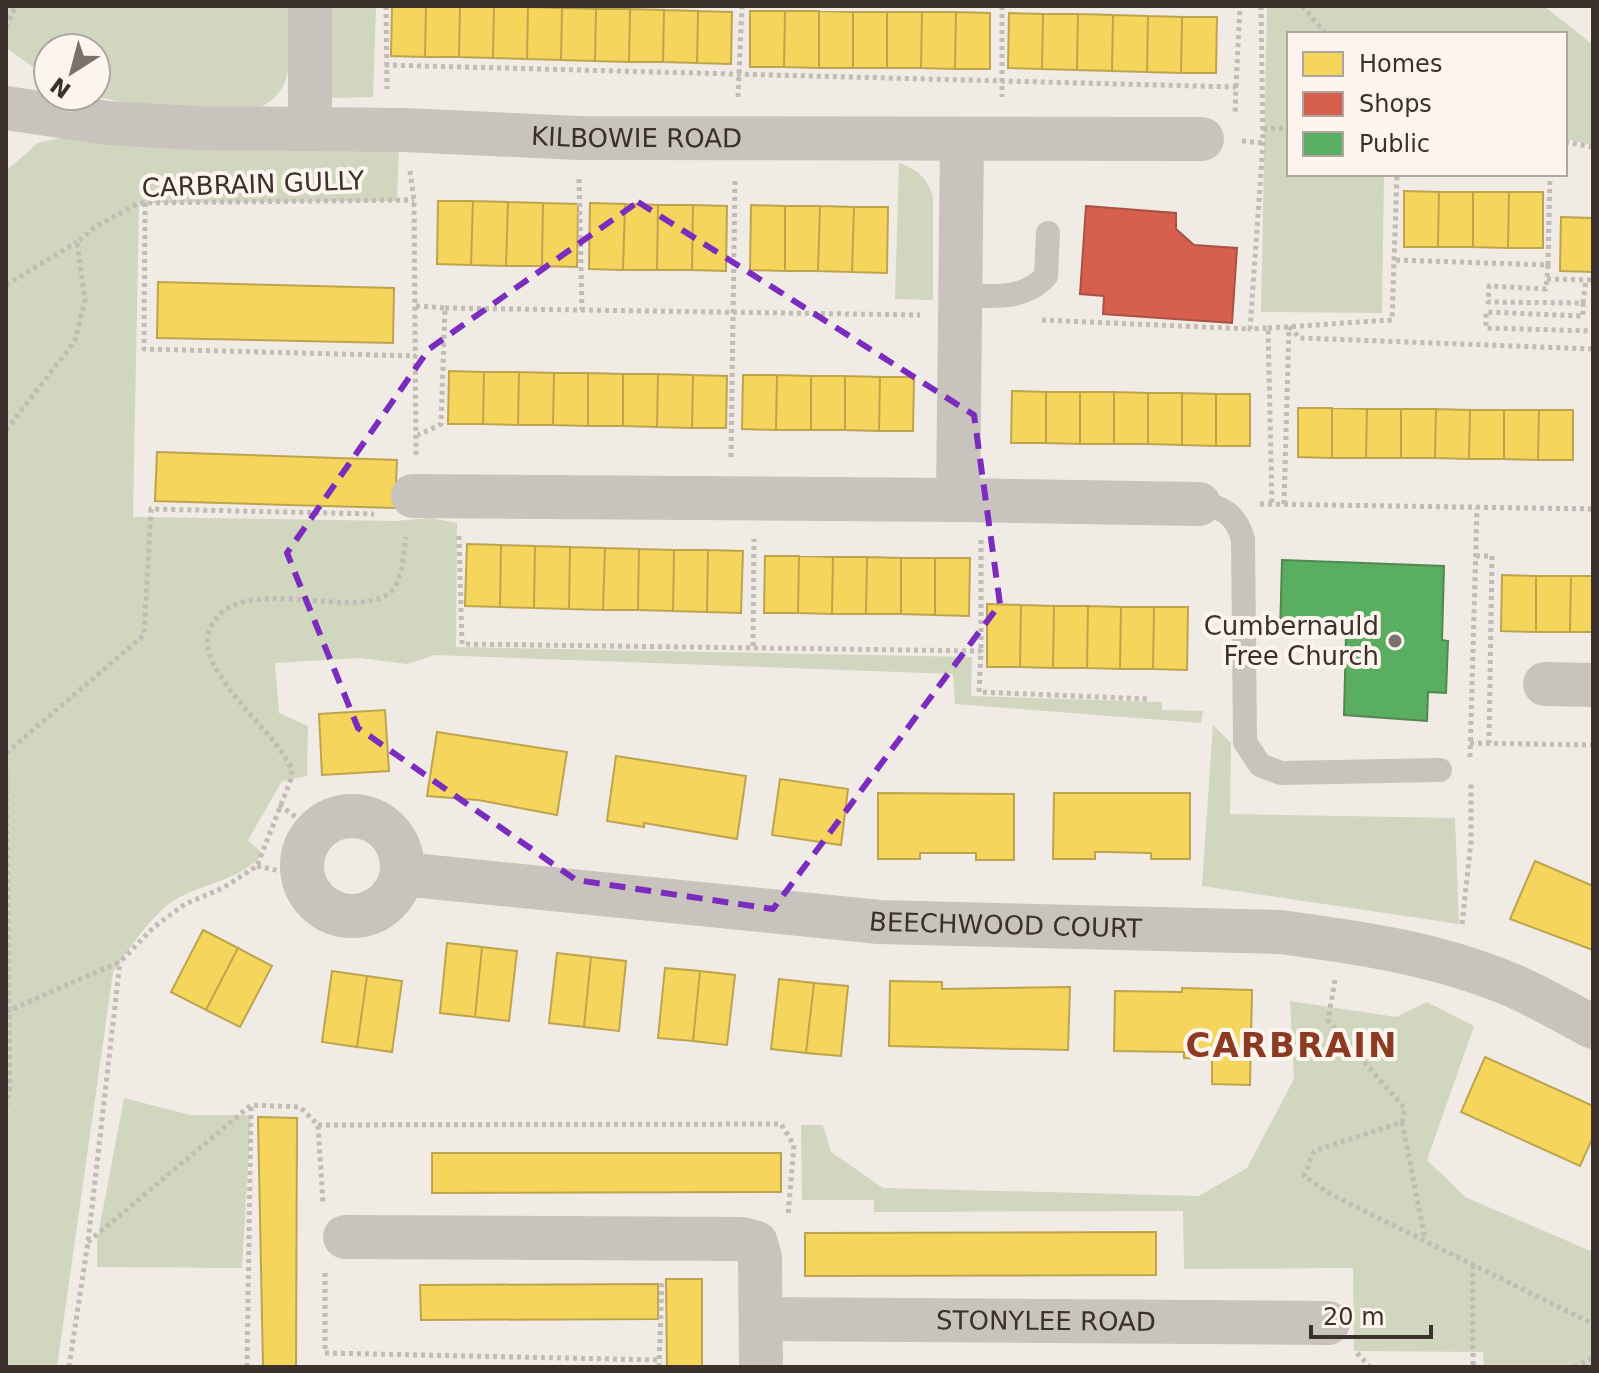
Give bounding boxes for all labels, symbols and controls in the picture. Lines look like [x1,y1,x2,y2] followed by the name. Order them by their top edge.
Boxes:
[32,32,112,112] north arrow
[1287,32,1567,176] legend
[1359,50,1442,78] text: Homes
[46,72,75,103] text: N
[1359,90,1432,118] text: Shops
[530,121,742,153] street label: KILBOWIE ROAD
[1359,130,1430,158] text: Public
[141,165,365,203] street label: CARBRAIN GULLY
[1204,611,1379,671] place label: Cumbernauld Free Church
[1386,632,1404,650] marker: Cumbernauld Free Church
[868,906,1143,944] street label: BEECHWOOD COURT
[1186,1025,1398,1065] district label: CARBRAIN
[1311,1289,1431,1339] scale bar
[1323,1303,1385,1331] text: 20 m
[936,1305,1156,1337] street label: STONYLEE ROAD

